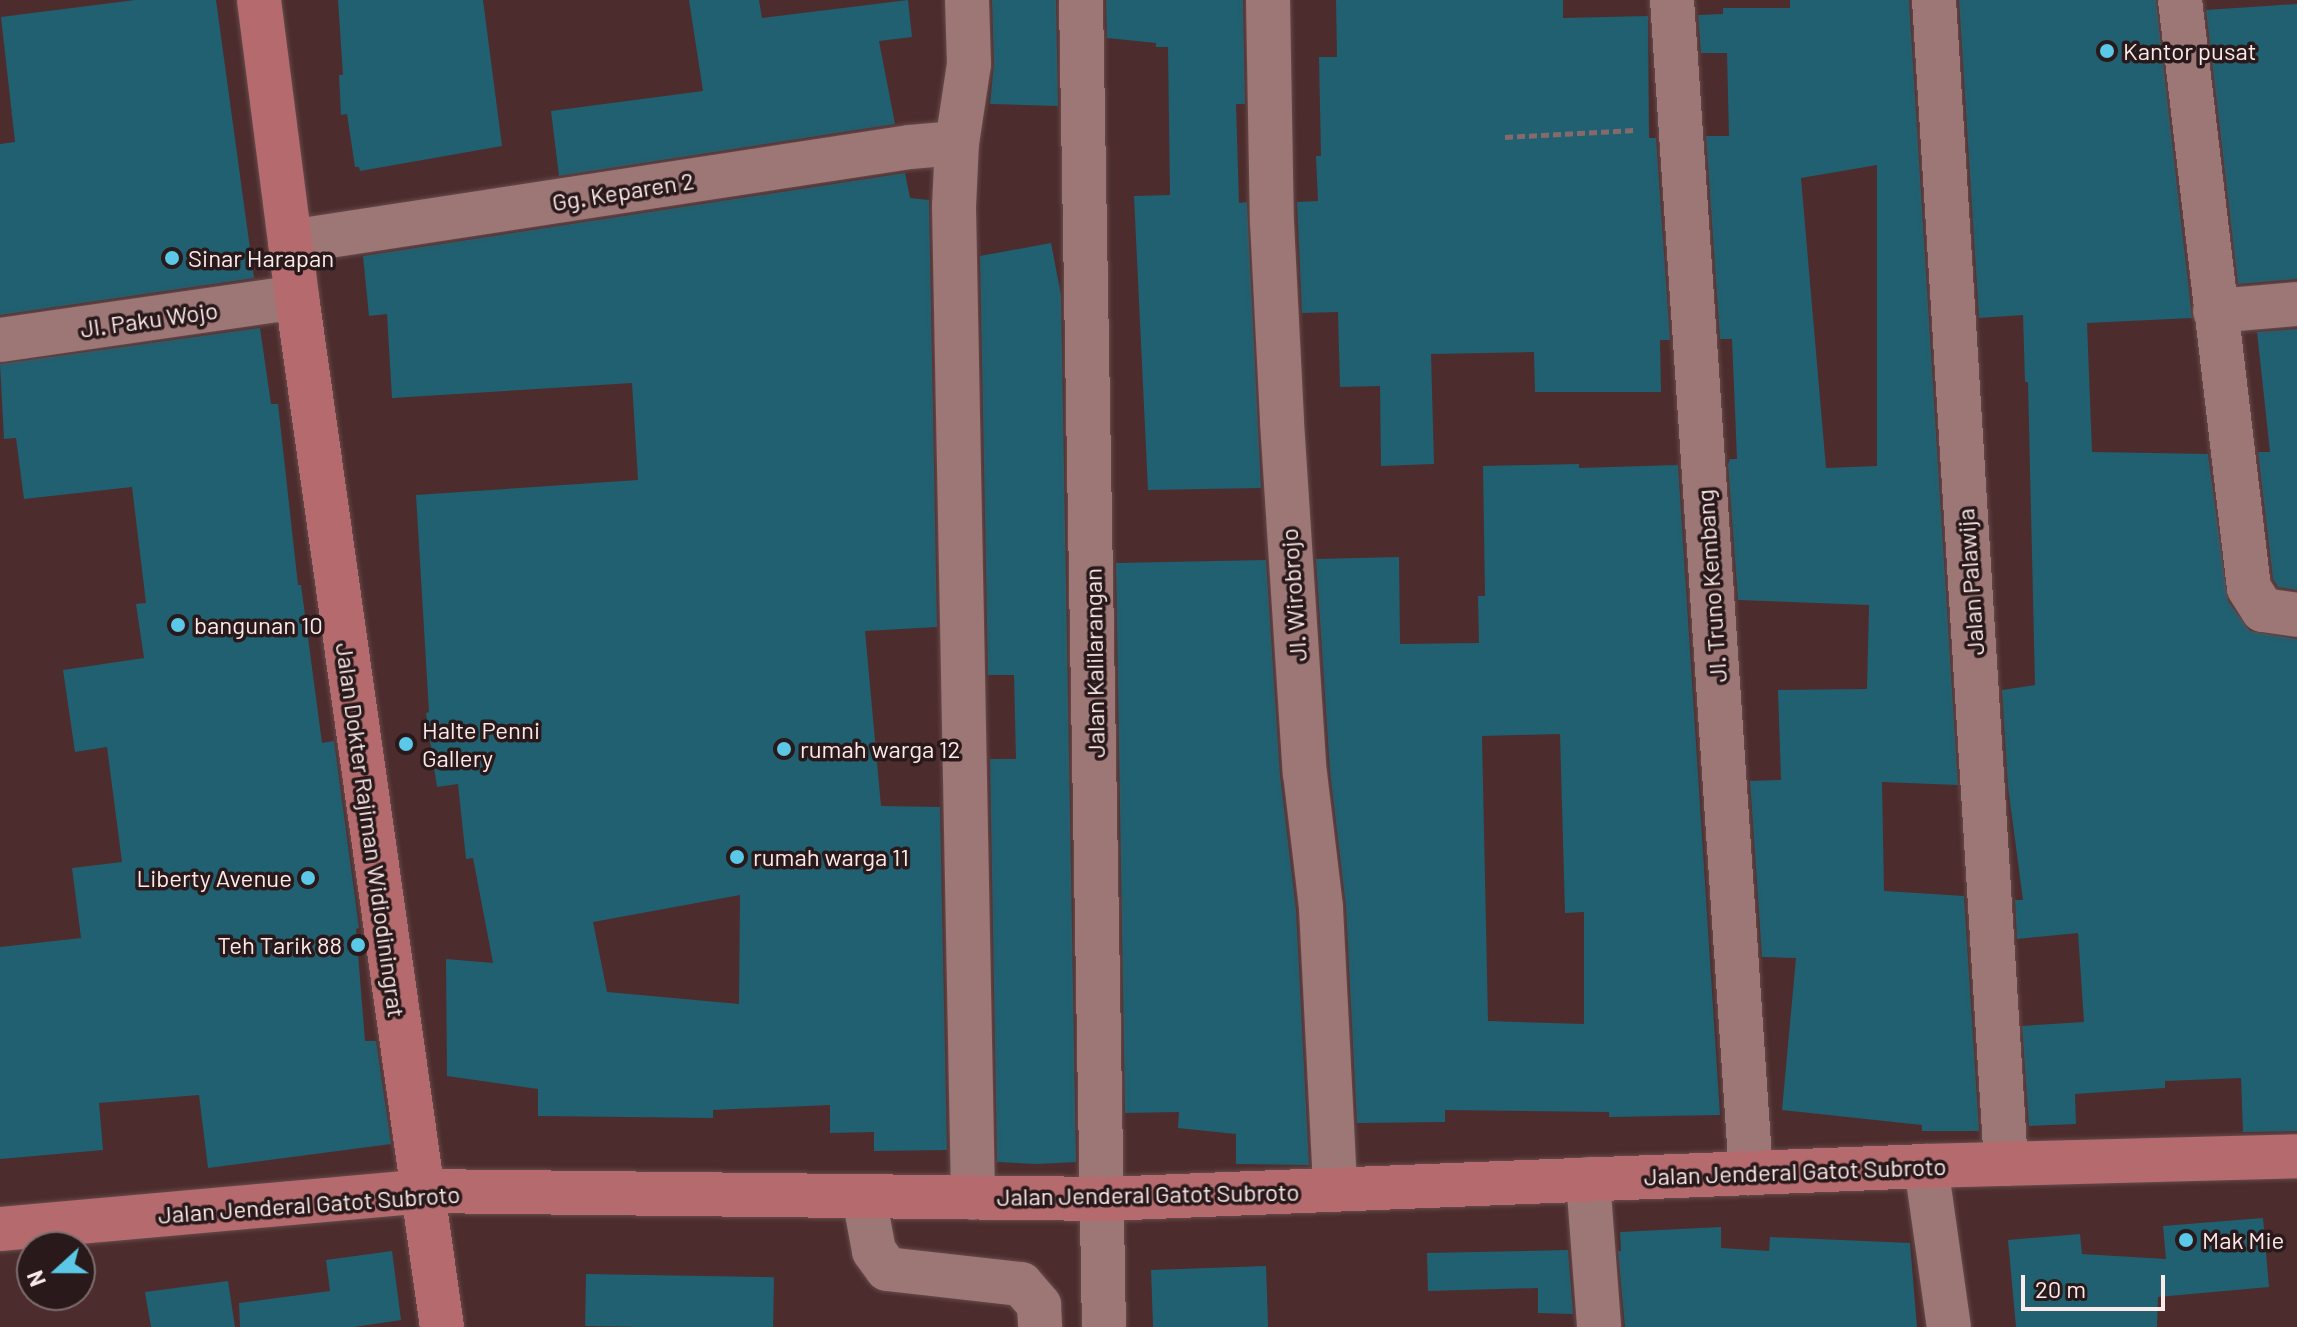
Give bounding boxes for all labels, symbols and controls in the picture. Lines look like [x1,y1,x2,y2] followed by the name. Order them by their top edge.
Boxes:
[2123,37,2256,65] place label: Kantor pusat
[2098,42,2116,60] marker: Kantor pusat
[550,166,696,216] street label: Gg. Keparen 2
[188,244,334,272] place label: Sinar Harapan
[163,249,181,267] marker: Sinar Harapan
[78,295,220,343] street label: Jl. Paku Wojo
[1690,488,1732,684] street label: Jl. Truno Kembang
[1950,508,1990,656] street label: Jalan Palawija
[1274,527,1312,663] street label: Jl. Wirobrojo
[1078,568,1110,758] street label: Jalan Kalilarangan
[194,611,323,639] place label: bangunan 10
[169,616,187,634] marker: bangunan 10
[330,641,412,1019] street label: Jalan Dokter Rajiman Widiodiningrat
[422,716,540,772] place label: Halte Penni Gallery
[397,735,415,753] marker: Halte Penni Gallery
[800,735,960,763] place label: rumah warga 12
[775,740,793,758] marker: rumah warga 12
[753,843,909,871] place label: rumah warga 11
[728,848,746,866] marker: rumah warga 11
[137,864,292,892] place label: Liberty Avenue
[299,869,317,887] marker: Liberty Avenue
[217,931,342,959] place label: Teh Tarik 88
[349,936,367,954] marker: Teh Tarik 88
[1643,1151,1947,1191] street label: Jalan Jenderal Gatot Subroto
[996,1177,1300,1211] street label: Jalan Jenderal Gatot Subroto
[157,1179,461,1229] street label: Jalan Jenderal Gatot Subroto
[2202,1226,2284,1254] place label: Mak Mie
[16,1231,96,1311] north arrow
[2177,1231,2195,1249] marker: Mak Mie
[2025,1259,2169,1309] scale bar
[21,1267,50,1290] text: N
[2035,1274,2086,1303] text: 20 m

